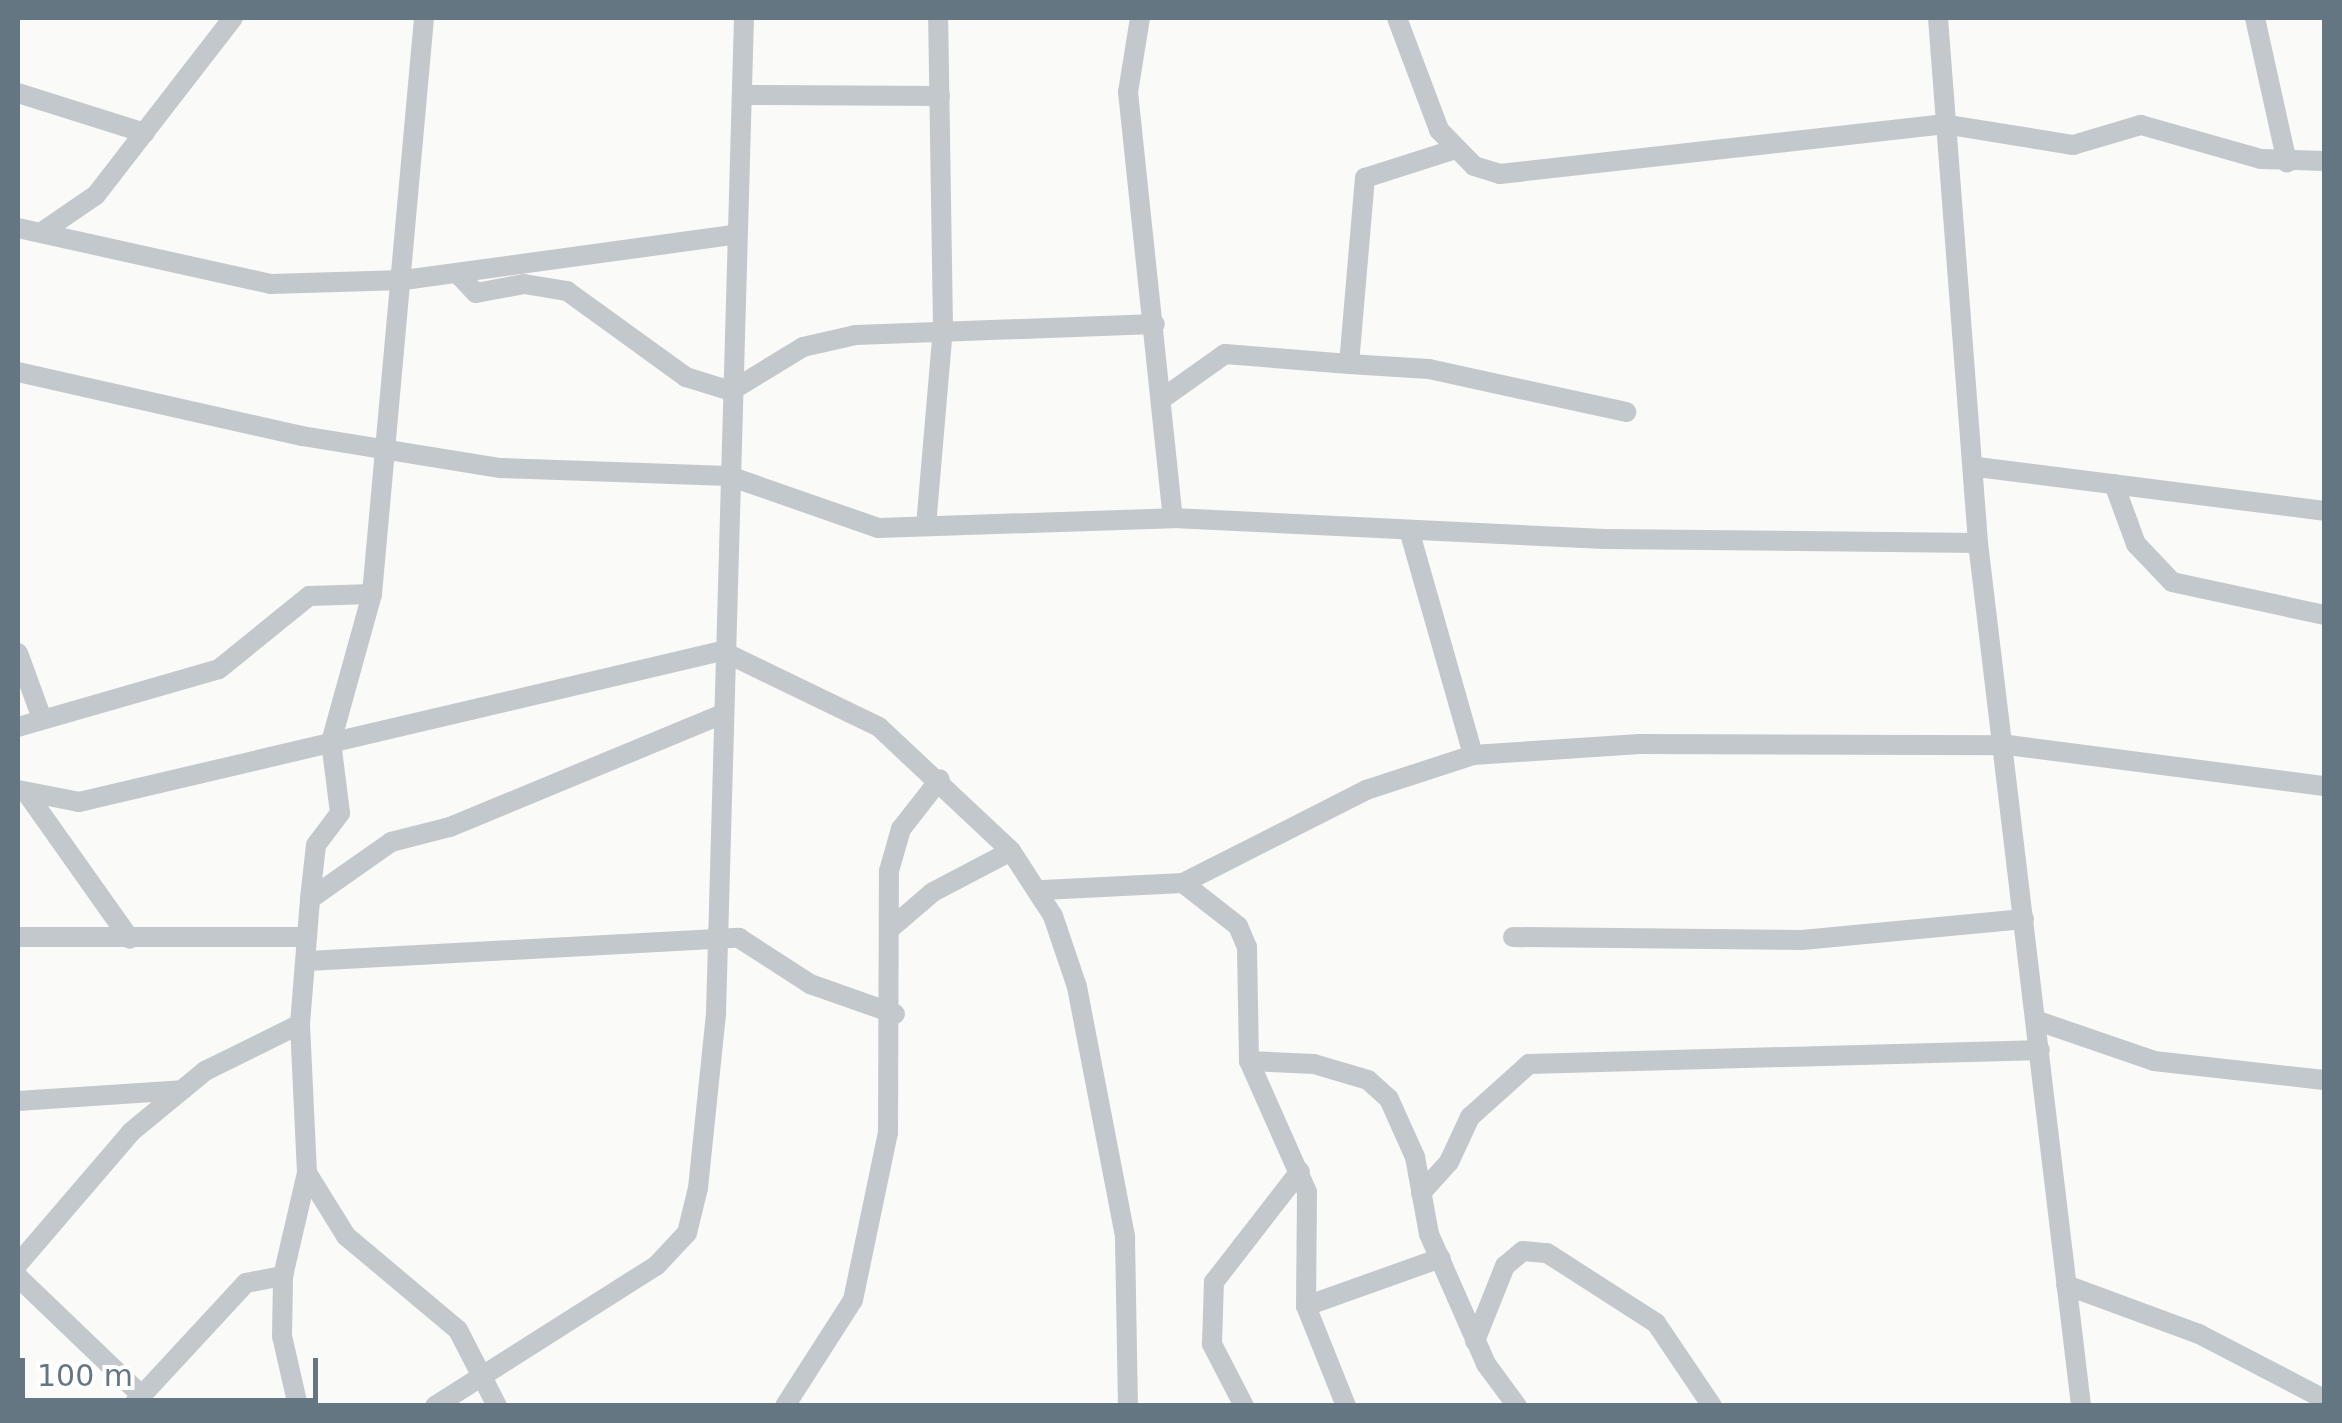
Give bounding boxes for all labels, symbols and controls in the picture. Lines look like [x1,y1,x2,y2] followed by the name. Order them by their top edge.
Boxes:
[25,1338,322,1400] scale bar
[37,1358,133,1393] text: 100 m

